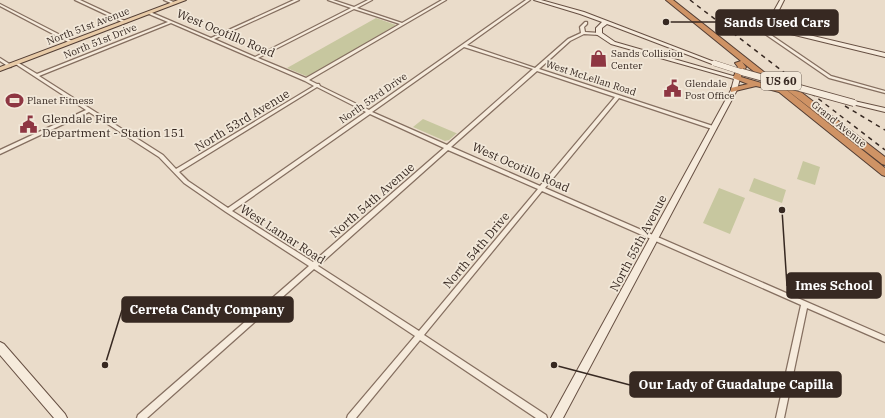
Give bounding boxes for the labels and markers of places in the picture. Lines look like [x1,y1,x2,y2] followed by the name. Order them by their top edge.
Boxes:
[716,10,838,35] callout: Sands Used Cars
[611,47,684,72] place label: Sands Collision Center
[588,49,608,69] shop icon: Sands Collision Center
[685,77,735,102] place label: Glendale Post Office
[662,79,682,99] public building icon: Glendale Post Office
[4,90,24,110] sports icon: Planet Fitness
[27,94,94,107] place label: Planet Fitness
[42,111,185,140] place label: Glendale Fire Department - Station 151
[19,115,39,135] public building icon: Glendale Fire Department - Station 151
[787,273,881,298] callout: Imes School
[122,297,293,322] callout: Cerreta Candy Company
[630,372,841,397] callout: Our Lady of Guadalupe Capilla

